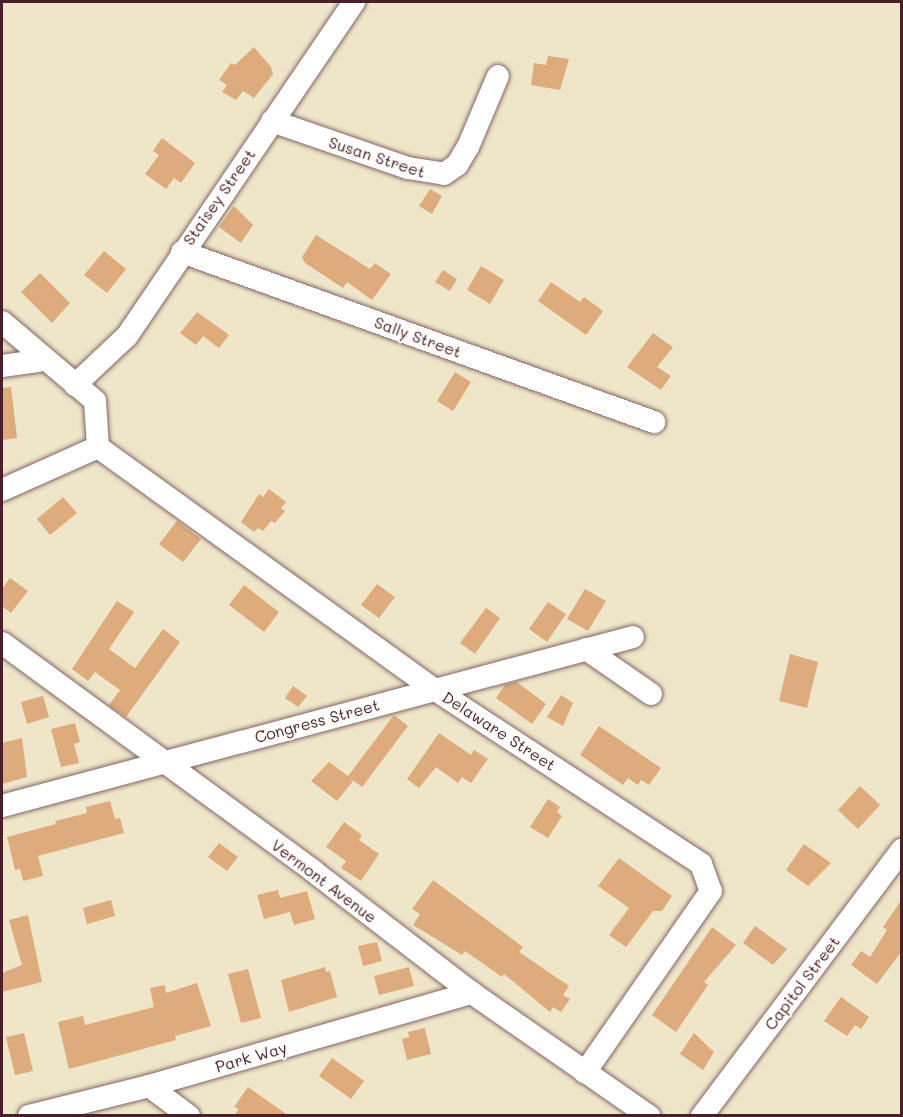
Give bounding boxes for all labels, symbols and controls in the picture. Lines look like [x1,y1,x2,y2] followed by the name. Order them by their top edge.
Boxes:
[326,132,428,182] street label: Susan Street
[179,145,259,249] street label: Staisey Street
[372,312,464,362] street label: Sally Street
[439,687,559,775] street label: Delaware Street
[252,695,382,747] street label: Congress Street
[268,835,380,927] street label: Vermont Avenue
[760,932,844,1034] street label: Capitol Street
[213,1038,289,1076] street label: Park Way

